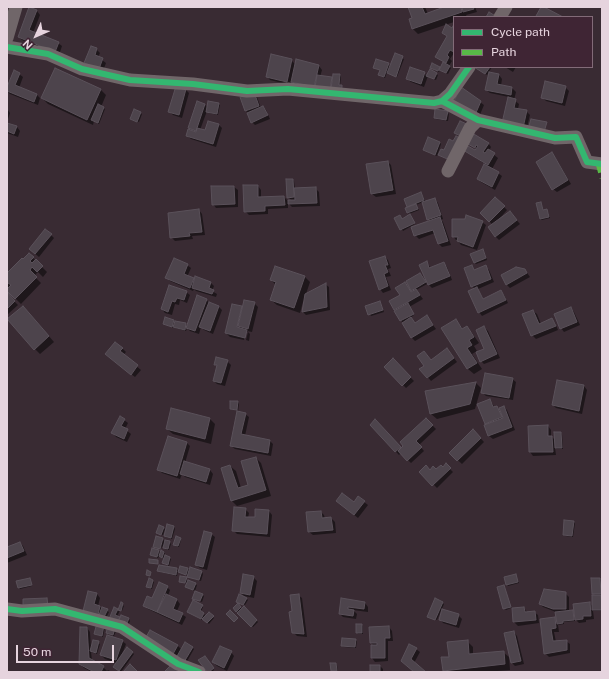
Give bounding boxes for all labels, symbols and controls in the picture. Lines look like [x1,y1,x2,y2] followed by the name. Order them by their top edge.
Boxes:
[16,16,56,56] north arrow
[453,16,593,68] legend
[491,25,550,39] text: Cycle path
[20,37,35,52] text: N
[491,45,517,59] text: Path
[18,637,116,663] scale bar
[23,645,51,659] text: 50 m

